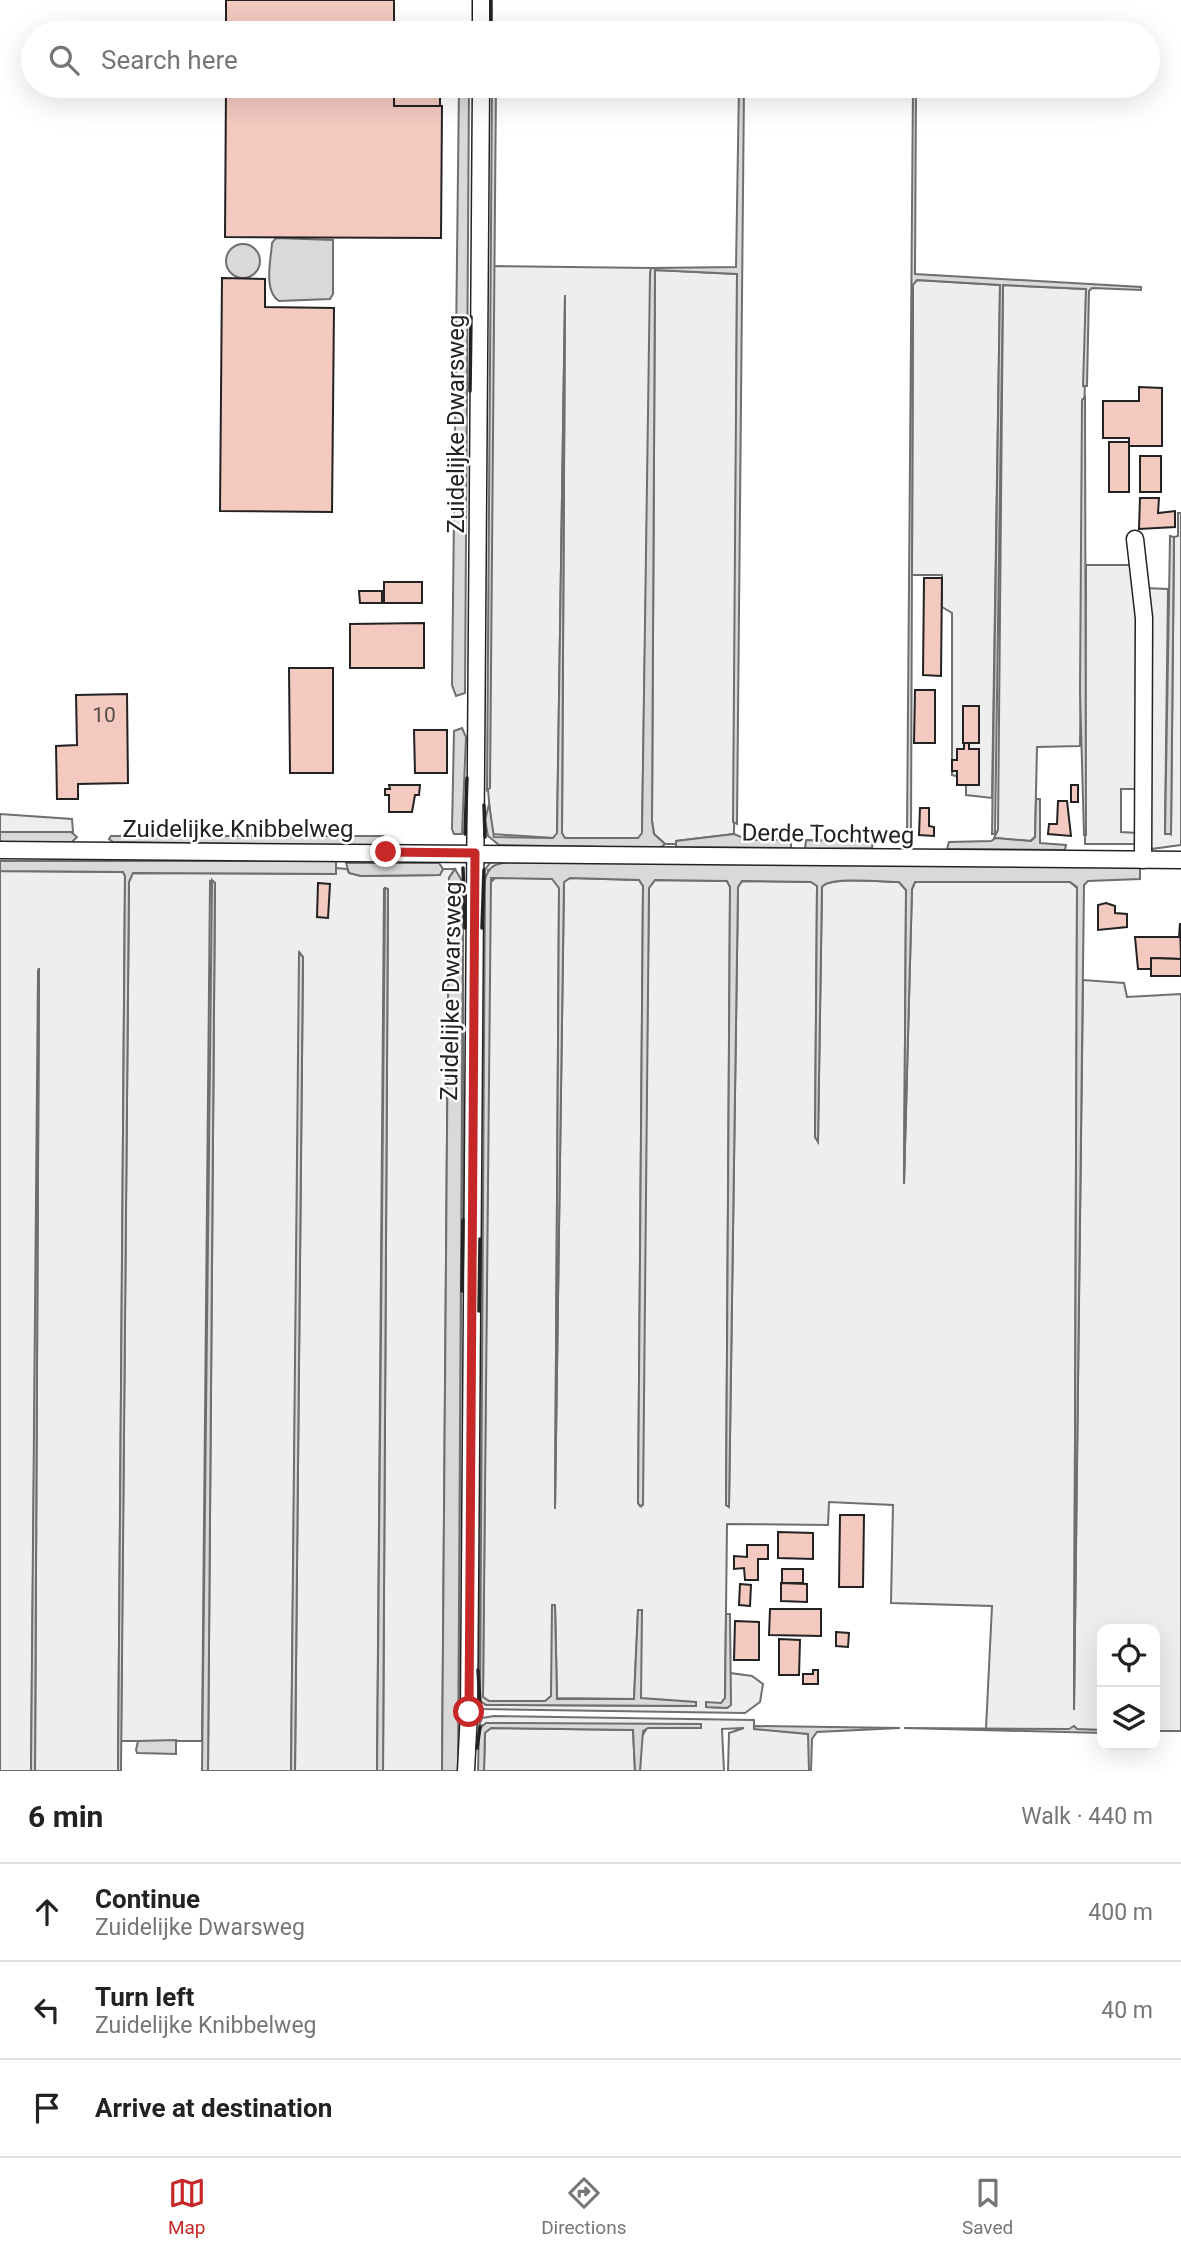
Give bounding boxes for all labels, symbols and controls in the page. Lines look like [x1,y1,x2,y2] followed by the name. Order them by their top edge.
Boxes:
[21,21,1160,98] search box
[45,41,83,79] icon: search
[101,45,238,75] text: Search here
[442,314,470,534] street label: Zuidelijke Dwarsweg
[92,703,116,727] house number: 10
[122,815,354,843] street label: Zuidelijke Knibbelweg
[741,818,915,850] street label: Derde Tochtweg
[370,836,401,867] route end
[435,881,467,1101] street label: Zuidelijke Dwarsweg
[1097,1624,1160,1750] map controls
[1097,1624,1160,1687] button: locate
[1097,1687,1160,1750] button: layers
[453,1696,484,1727] route start
[28,1799,103,1834] text: 6 min
[1021,1803,1153,1830] text: Walk · 440 m
[95,1884,200,1914] text: Continue
[28,1893,66,1931] icon: ahead
[1088,1899,1153,1926] text: 400 m
[95,1914,305,1941] text: Zuidelijke Dwarsweg
[95,1982,194,2012] text: Turn left
[28,1991,66,2029] icon: left
[1101,1997,1153,2024] text: 40 m
[95,2012,317,2039] text: Zuidelijke Knibbelweg
[28,2089,66,2127] icon: arrive
[95,2093,332,2123] text: Arrive at destination
[168,2174,206,2239] tab: Map
[541,2174,626,2239] tab: Directions
[962,2174,1013,2239] tab: Saved

